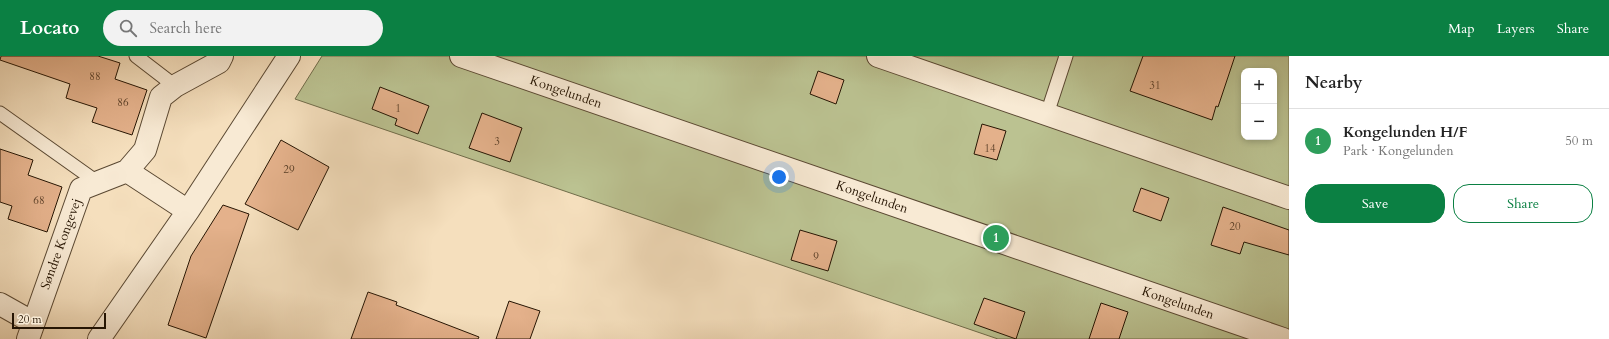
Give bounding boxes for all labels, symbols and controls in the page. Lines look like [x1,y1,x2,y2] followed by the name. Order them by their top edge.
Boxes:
[103,10,383,46] search box
[20,15,79,41] text: Locato
[117,17,139,39] icon: search
[149,18,222,38] text: Search here
[1448,19,1475,38] text: Map
[1497,19,1535,38] text: Layers
[1557,19,1589,38] text: Share
[1241,68,1277,140] map controls
[1241,68,1277,104] button: +
[89,69,101,84] house number: 88
[527,71,605,113] street label: Kongelunden
[1305,71,1362,94] text: Nearby
[1149,78,1161,93] house number: 31
[117,95,129,110] house number: 86
[395,101,401,116] house number: 1
[1241,104,1277,140] button: −
[1343,122,1467,142] text: Kongelunden H/F
[1315,132,1321,150] text: 1
[1565,132,1593,150] text: 50 m
[494,134,500,149] house number: 3
[984,141,996,156] house number: 14
[1343,142,1454,160] text: Park · Kongelunden
[283,162,295,177] house number: 29
[769,167,789,187] your location
[833,176,911,218] street label: Kongelunden
[1305,184,1445,223] button: Save
[1453,184,1593,223] button: Share
[33,193,45,208] house number: 68
[36,196,86,292] street label: Søndre Kongevej
[1229,219,1241,234] house number: 20
[983,223,1009,253] pin: 1
[813,249,819,264] house number: 9
[1139,282,1217,324] street label: Kongelunden
[12,311,106,330] scale bar
[18,312,42,327] text: 20 m

